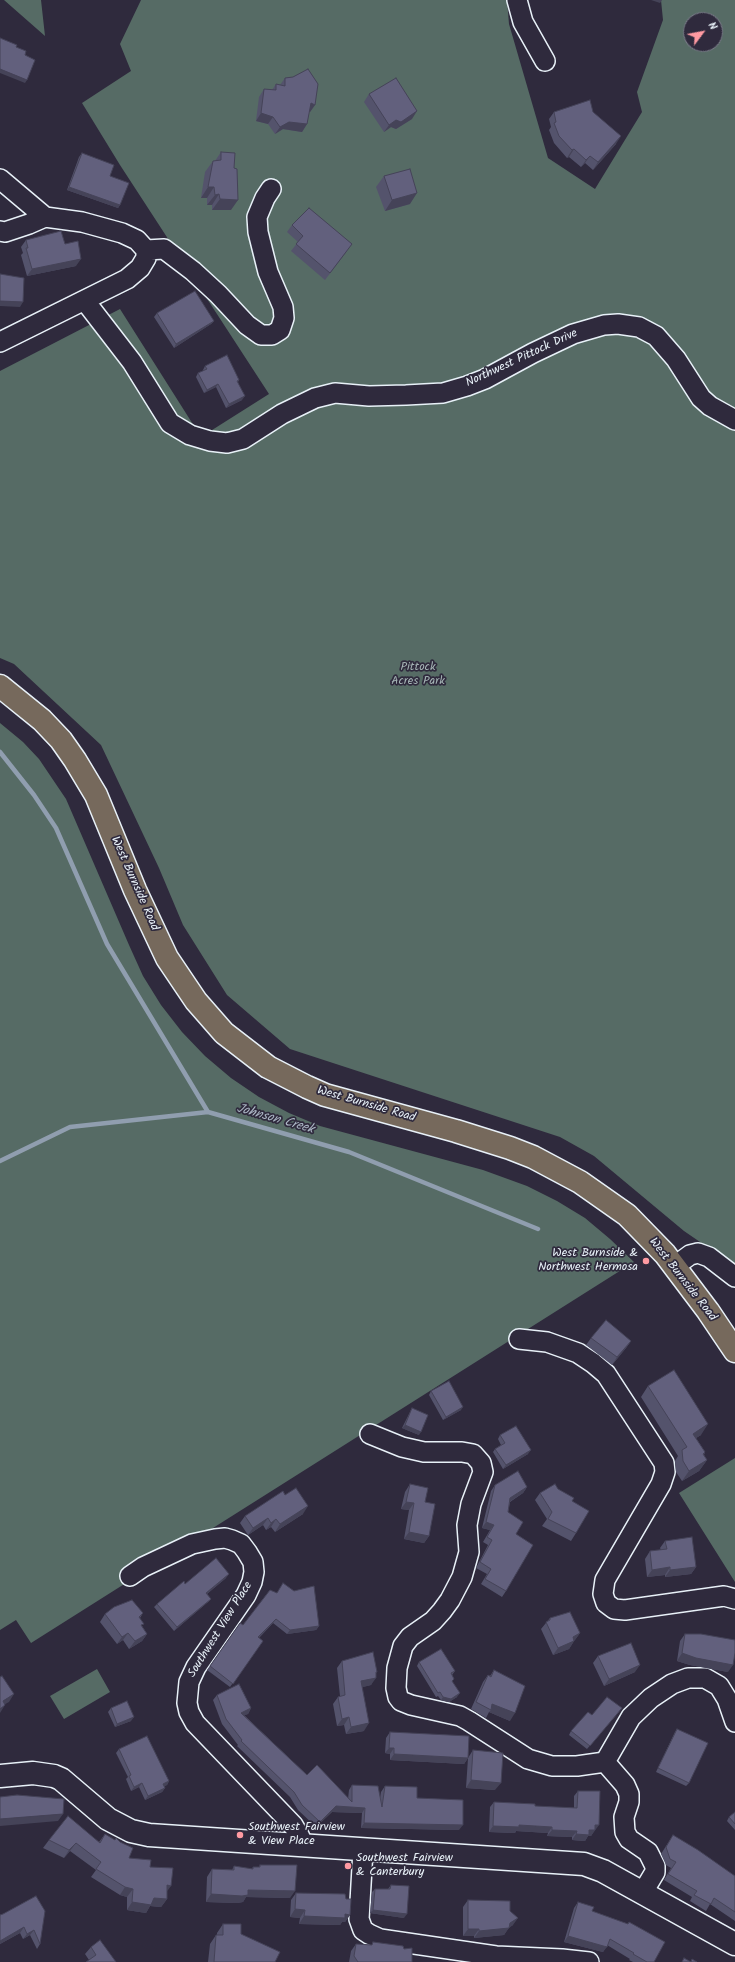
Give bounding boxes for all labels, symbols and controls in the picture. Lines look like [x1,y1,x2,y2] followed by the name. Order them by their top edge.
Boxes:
[683,12,723,52] north arrow
[703,18,722,34] text: N
[464,327,580,391] street label: Northwest Pittock Drive
[391,661,445,689] park label: Pittock Acres Park
[107,835,161,933] street label: West Burnside Road
[315,1084,417,1126] street label: West Burnside Road
[235,1102,315,1138] water label: Johnson Creek
[645,1236,719,1324] street label: West Burnside Road
[538,1247,638,1275] place label: West Burnside & Northwest Hermosa
[641,1256,651,1266] marker: West Burnside & Northwest Hermosa
[186,1580,256,1680] street label: Southwest View Place
[248,1821,345,1849] place label: Southwest Fairview & View Place
[235,1830,245,1840] marker: Southwest Fairview & View Place
[356,1852,453,1880] place label: Southwest Fairview & Canterbury
[343,1861,353,1871] marker: Southwest Fairview & Canterbury

